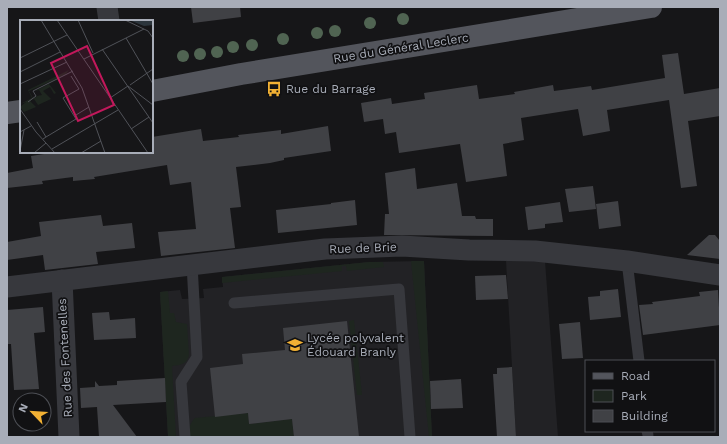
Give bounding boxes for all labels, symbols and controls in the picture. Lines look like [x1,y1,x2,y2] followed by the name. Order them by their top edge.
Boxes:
[20,20,153,153] inset map
[332,30,470,66] street label: Rue du Général Leclerc
[265,80,283,98] bus stop icon: Rue du Barrage
[286,82,376,96] place label: Rue du Barrage
[329,240,397,256] street label: Rue de Brie
[55,298,75,418] street label: Rue des Fontenelles
[307,331,404,359] place label: Lycée polyvalent Édouard Branly
[286,336,304,354] school or university icon: Lycée polyvalent Édouard Branly
[585,360,715,432] legend
[621,369,650,383] text: Road
[621,389,647,403] text: Park
[12,392,52,432] north arrow
[16,402,31,414] text: N
[621,409,668,423] text: Building

